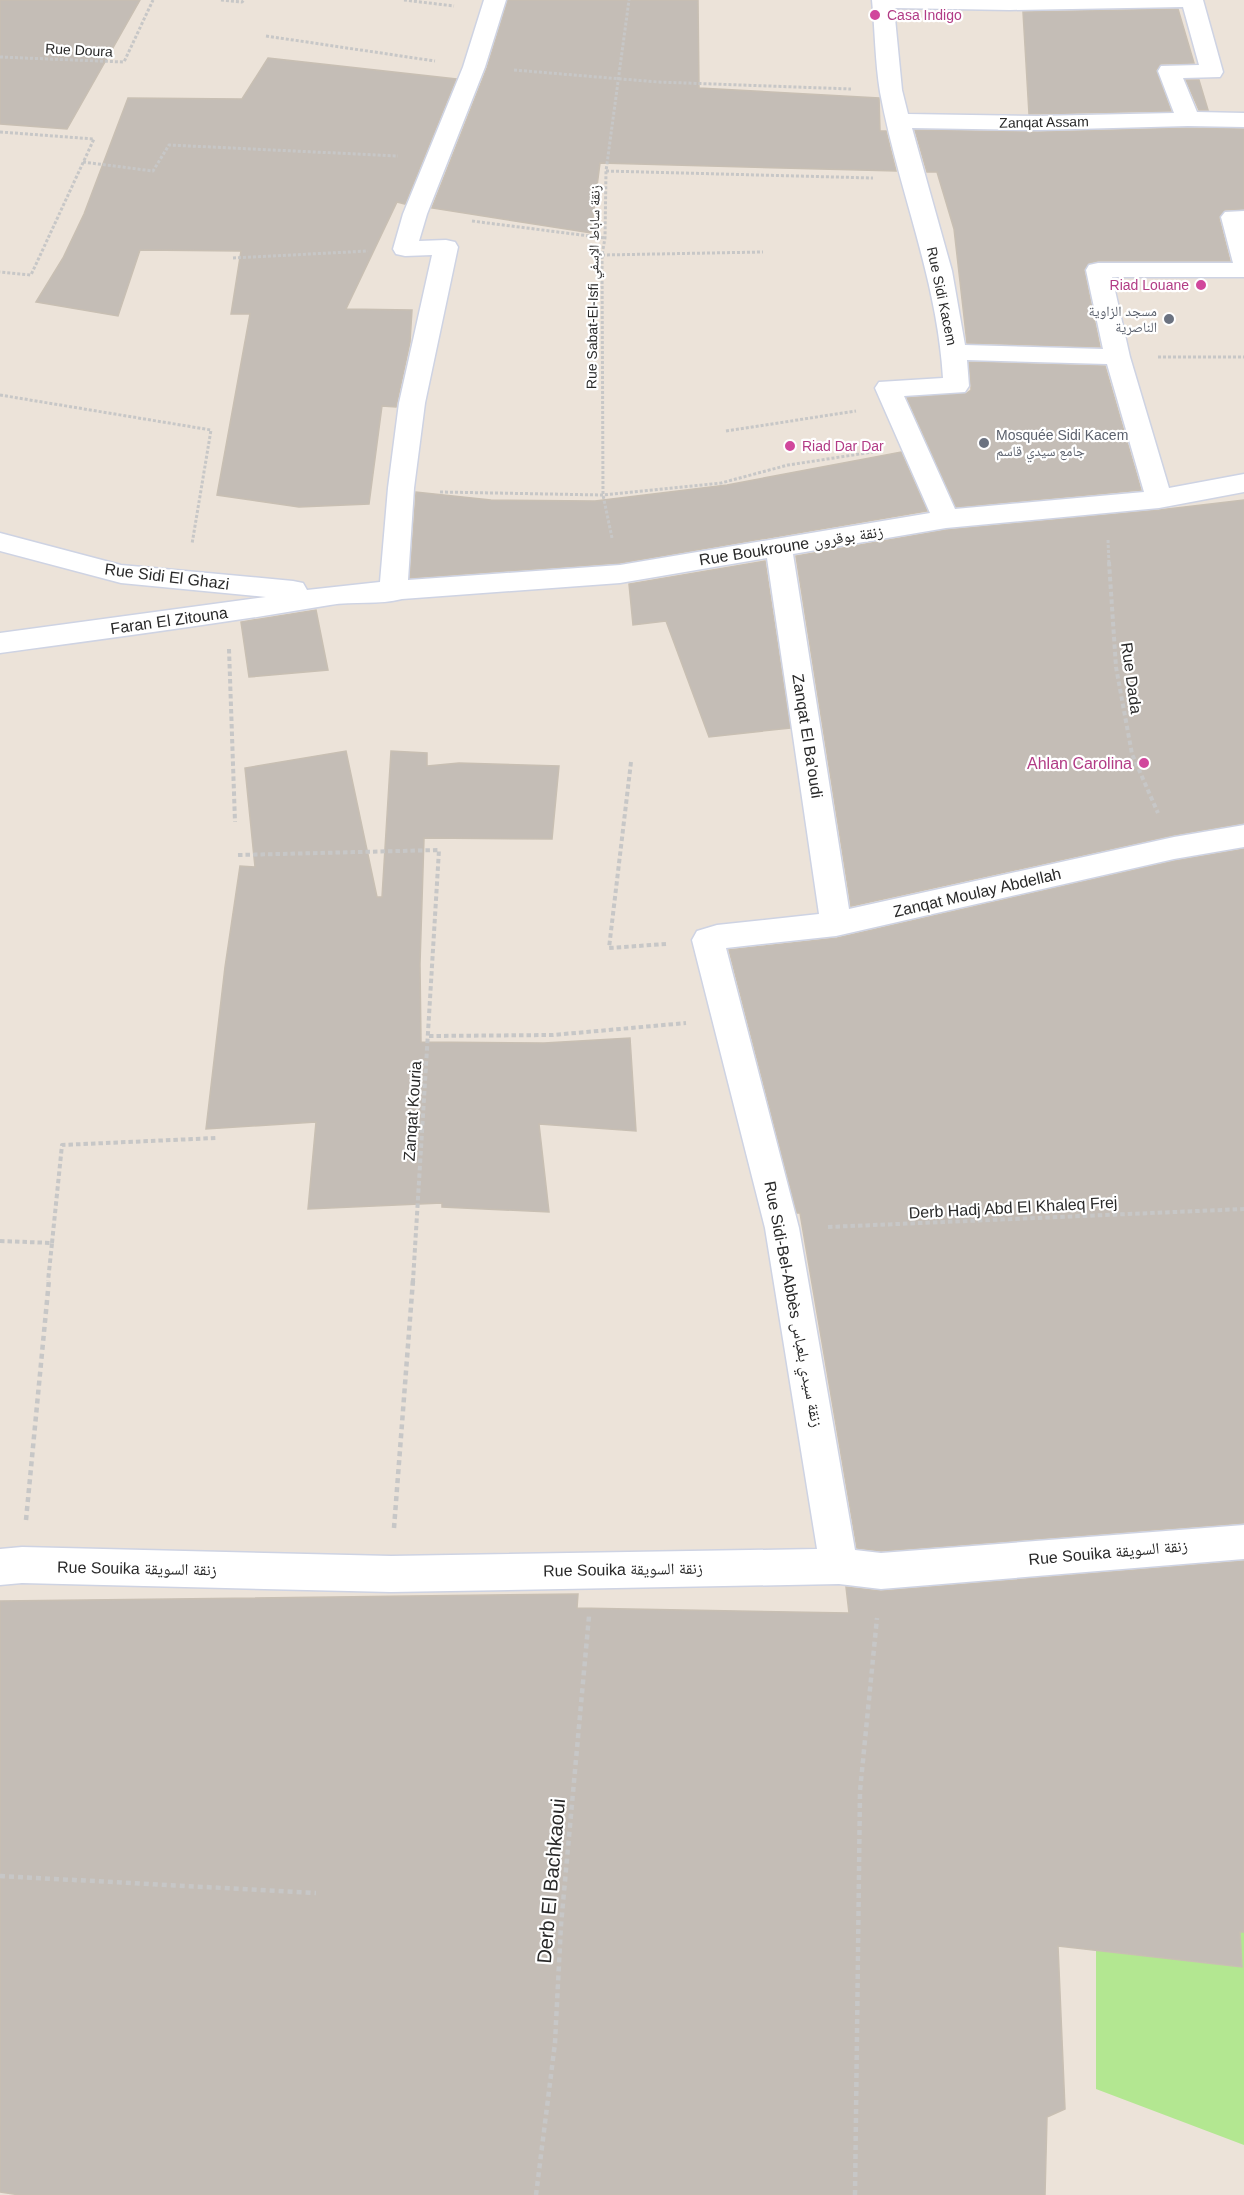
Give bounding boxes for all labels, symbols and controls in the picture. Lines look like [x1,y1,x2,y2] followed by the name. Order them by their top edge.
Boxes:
[887,7,962,23] place label: Casa Indigo
[868,8,882,22] marker: Casa Indigo
[45,40,113,60] street label: Rue Doura
[999,113,1089,131] street label: Zanqat Assam
[583,185,606,389] street label: Rue Sabat-El-Isfi زنقة ساباط الإسفي
[924,245,960,347] street label: Rue Sidi Kacem
[1110,277,1189,293] place label: Riad Louane
[1194,278,1208,292] marker: Riad Louane
[1089,303,1157,336] place label: مسجد الزاوية الناصرية
[1162,312,1176,326] marker: مسجد الزاوية الناصرية
[996,427,1128,463] place label: Mosquée Sidi Kacem جامع سيدي قاسم
[977,436,991,450] marker: Mosquée Sidi Kacem جامع سيدي قاسم
[802,438,884,454] place label: Riad Dar Dar
[783,439,797,453] marker: Riad Dar Dar
[698,523,885,570] street label: Rue Boukroune زنقة بوقرون
[104,560,230,593] street label: Rue Sidi El Ghazi
[109,604,229,637] street label: Faran El Zitouna
[1118,641,1145,715] street label: Rue Dada
[789,673,826,800] street label: Zanqat El Ba'oudi
[1027,755,1132,772] place label: Ahlan Carolina
[1137,756,1151,770] marker: Ahlan Carolina
[892,865,1063,920] street label: Zanqat Moulay Abdellah
[401,1060,424,1162] street label: Zanqat Kouria
[757,1179,826,1429] street label: Rue Sidi-Bel-Abbès زنقة سيدي بلعباس
[908,1194,1118,1221] street label: Derb Hadj Abd El Khaleq Frej
[1028,1537,1188,1569] street label: Rue Souika زنقة السويقة
[57,1559,217,1579] street label: Rue Souika زنقة السويقة
[543,1560,703,1580] street label: Rue Souika زنقة السويقة
[533,1798,569,1964] street label: Derb El Bachkaoui

